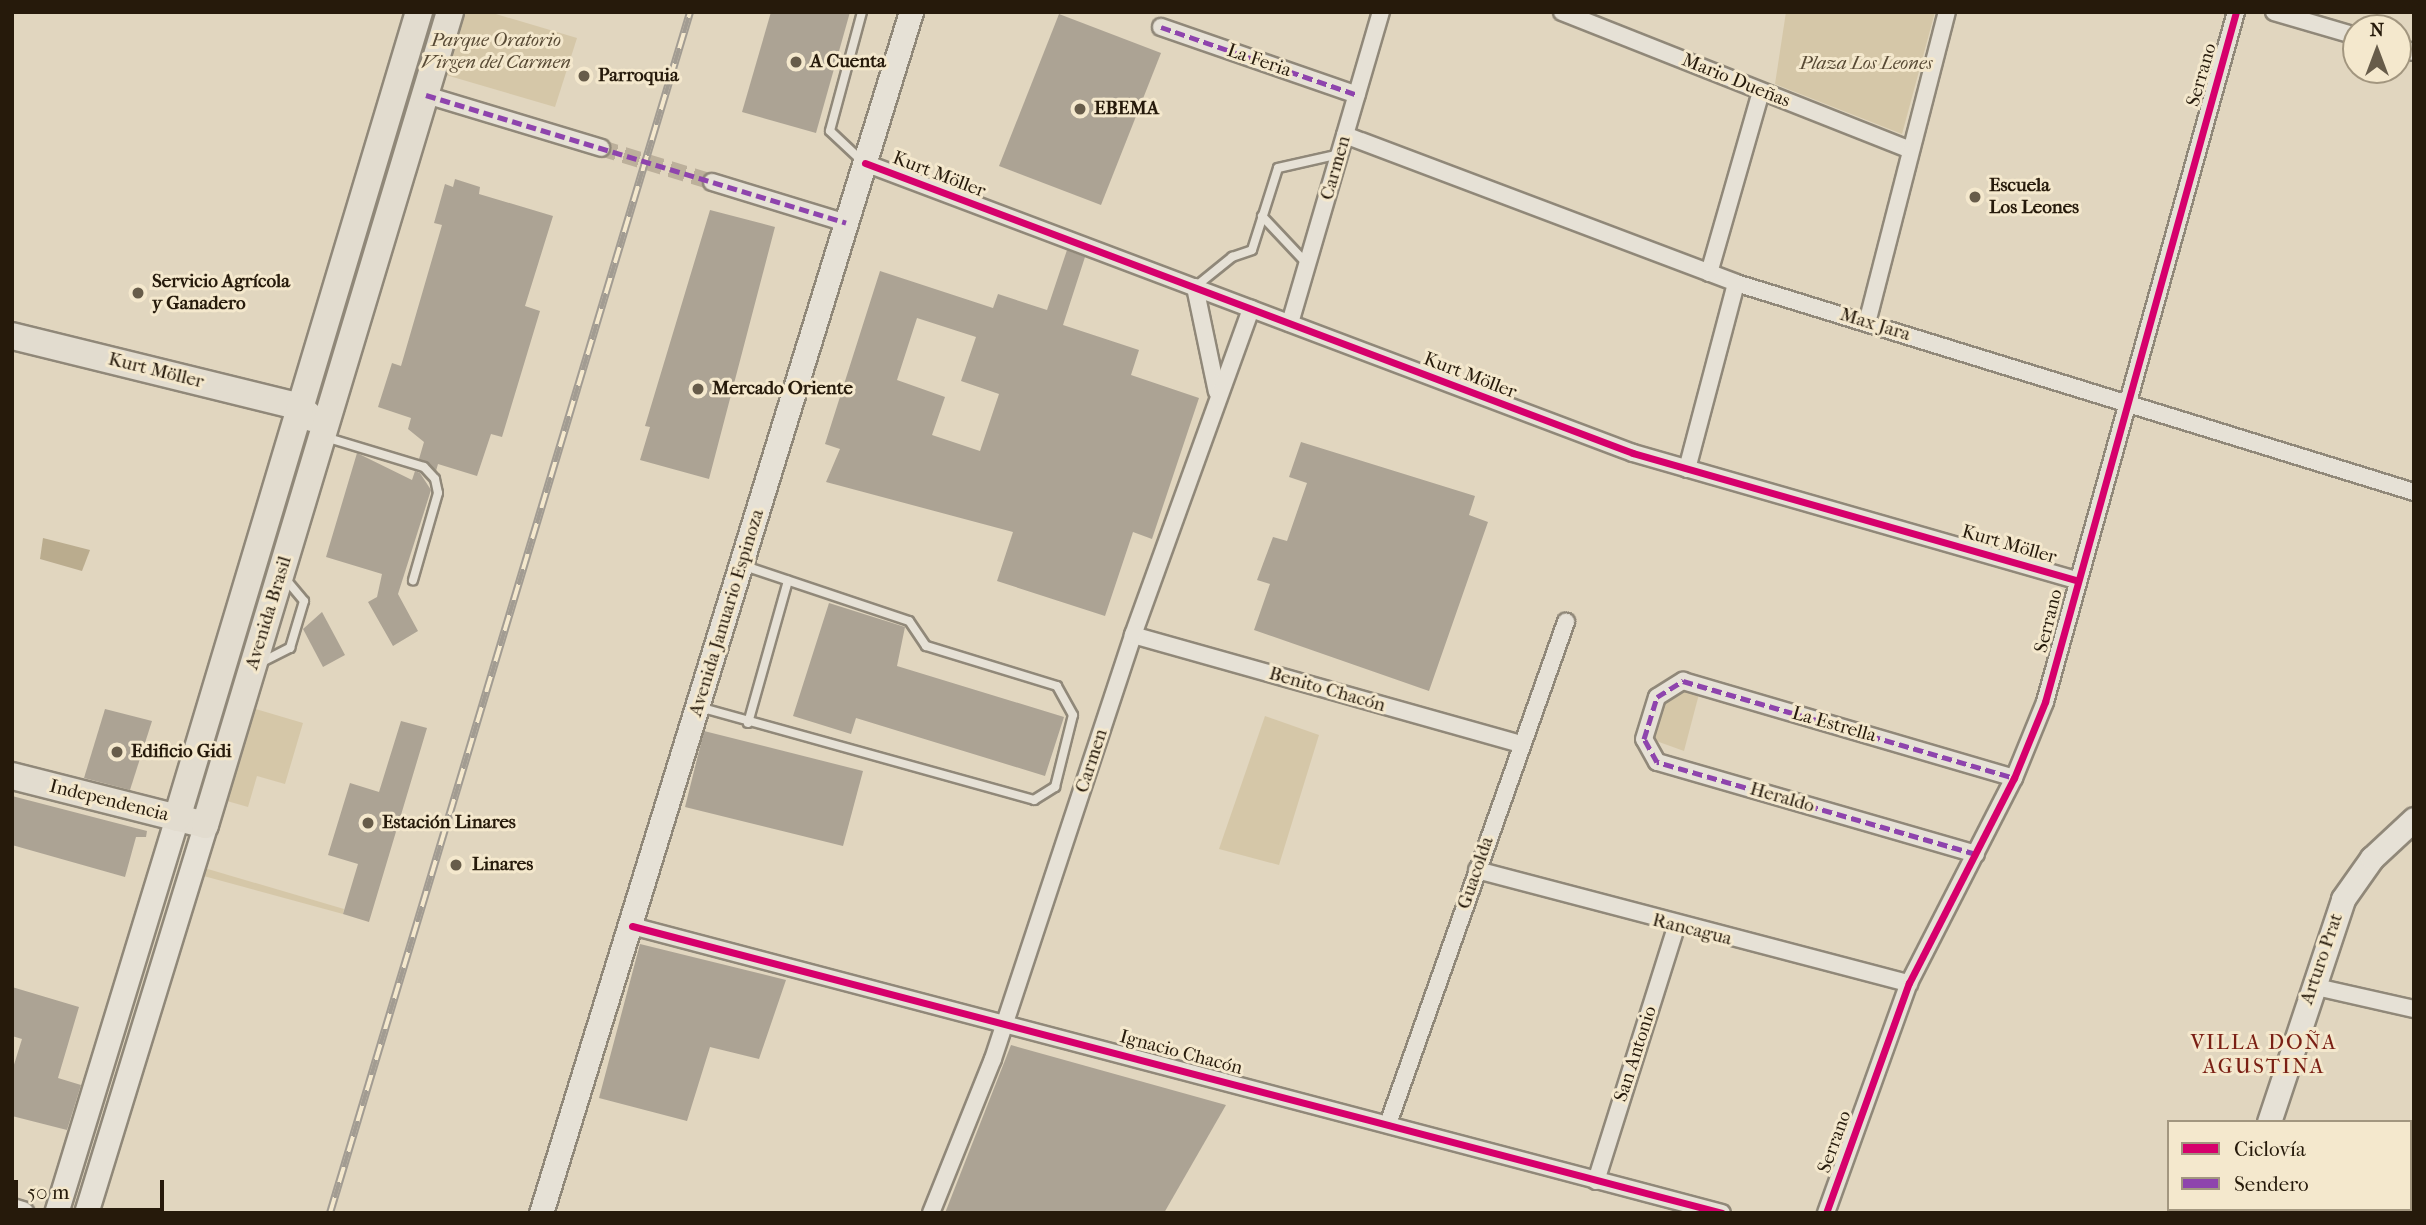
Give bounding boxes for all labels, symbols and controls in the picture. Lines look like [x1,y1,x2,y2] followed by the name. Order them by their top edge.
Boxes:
[2342,14,2412,84] north arrow
[2370,19,2384,41] text: N
[421,30,571,74] park label: Parque Oratorio Virgen del Carmen
[1224,39,1294,83] street label: La Feria
[2182,41,2222,109] street label: Serrano
[1678,49,1794,113] street label: Mario Dueñas
[810,51,886,73] place label: A Cuenta
[1800,53,1932,75] park label: Plaza Los Leones
[788,54,804,70] marker: A Cuenta
[598,65,679,87] place label: Parroquia
[576,68,592,84] marker: Parroquia
[1094,98,1159,120] place label: EBEMA
[1072,101,1088,117] marker: EBEMA
[1316,133,1356,203] street label: Carmen
[889,147,989,203] street label: Kurt Möller
[1989,175,2079,219] place label: Escuela Los Leones
[1967,189,1983,205] marker: Escuela Los Leones
[152,271,290,315] place label: Servicio Agrícola y Ganadero
[130,285,146,301] marker: Servicio Agrícola y Ganadero
[1837,303,1913,347] street label: Max Jara
[106,348,206,394] street label: Kurt Möller
[1420,348,1520,404] street label: Kurt Möller
[712,378,853,400] place label: Mercado Oriente
[690,381,706,397] marker: Mercado Oriente
[685,507,769,719] street label: Avenida Januario Espinoza
[1959,521,2059,569] street label: Kurt Möller
[241,554,297,672] street label: Avenida Brasil
[2030,587,2068,655] street label: Serrano
[1266,663,1388,717] street label: Benito Chacón
[1789,702,1879,748] street label: La Estrella
[1071,726,1113,796] street label: Carmen
[131,741,232,763] place label: Edificio Gidi
[109,744,125,760] marker: Edificio Gidi
[47,775,171,827] street label: Independencia
[1747,778,1817,818] street label: Heraldo
[382,812,516,834] place label: Estación Linares
[360,815,376,831] marker: Estación Linares
[1453,834,1499,912] street label: Guacolda
[472,854,533,876] place label: Linares
[446,855,466,875] marker: Linares
[1650,909,1734,951] street label: Rancagua
[2296,910,2348,1008] street label: Arturo Prat
[1610,1003,1662,1105] street label: San Antonio
[1117,1026,1245,1080] street label: Ignacio Chacón
[2192,1029,2336,1079] district label: VILLA DOÑA AGUSTINA
[1813,1108,1857,1176] street label: Serrano
[2167,1120,2412,1211] legend
[2234,1137,2306,1161] text: Ciclovía
[18,1166,168,1210] scale bar
[2234,1172,2309,1196] text: Sendero
[27,1180,70,1204] text: 50 m

